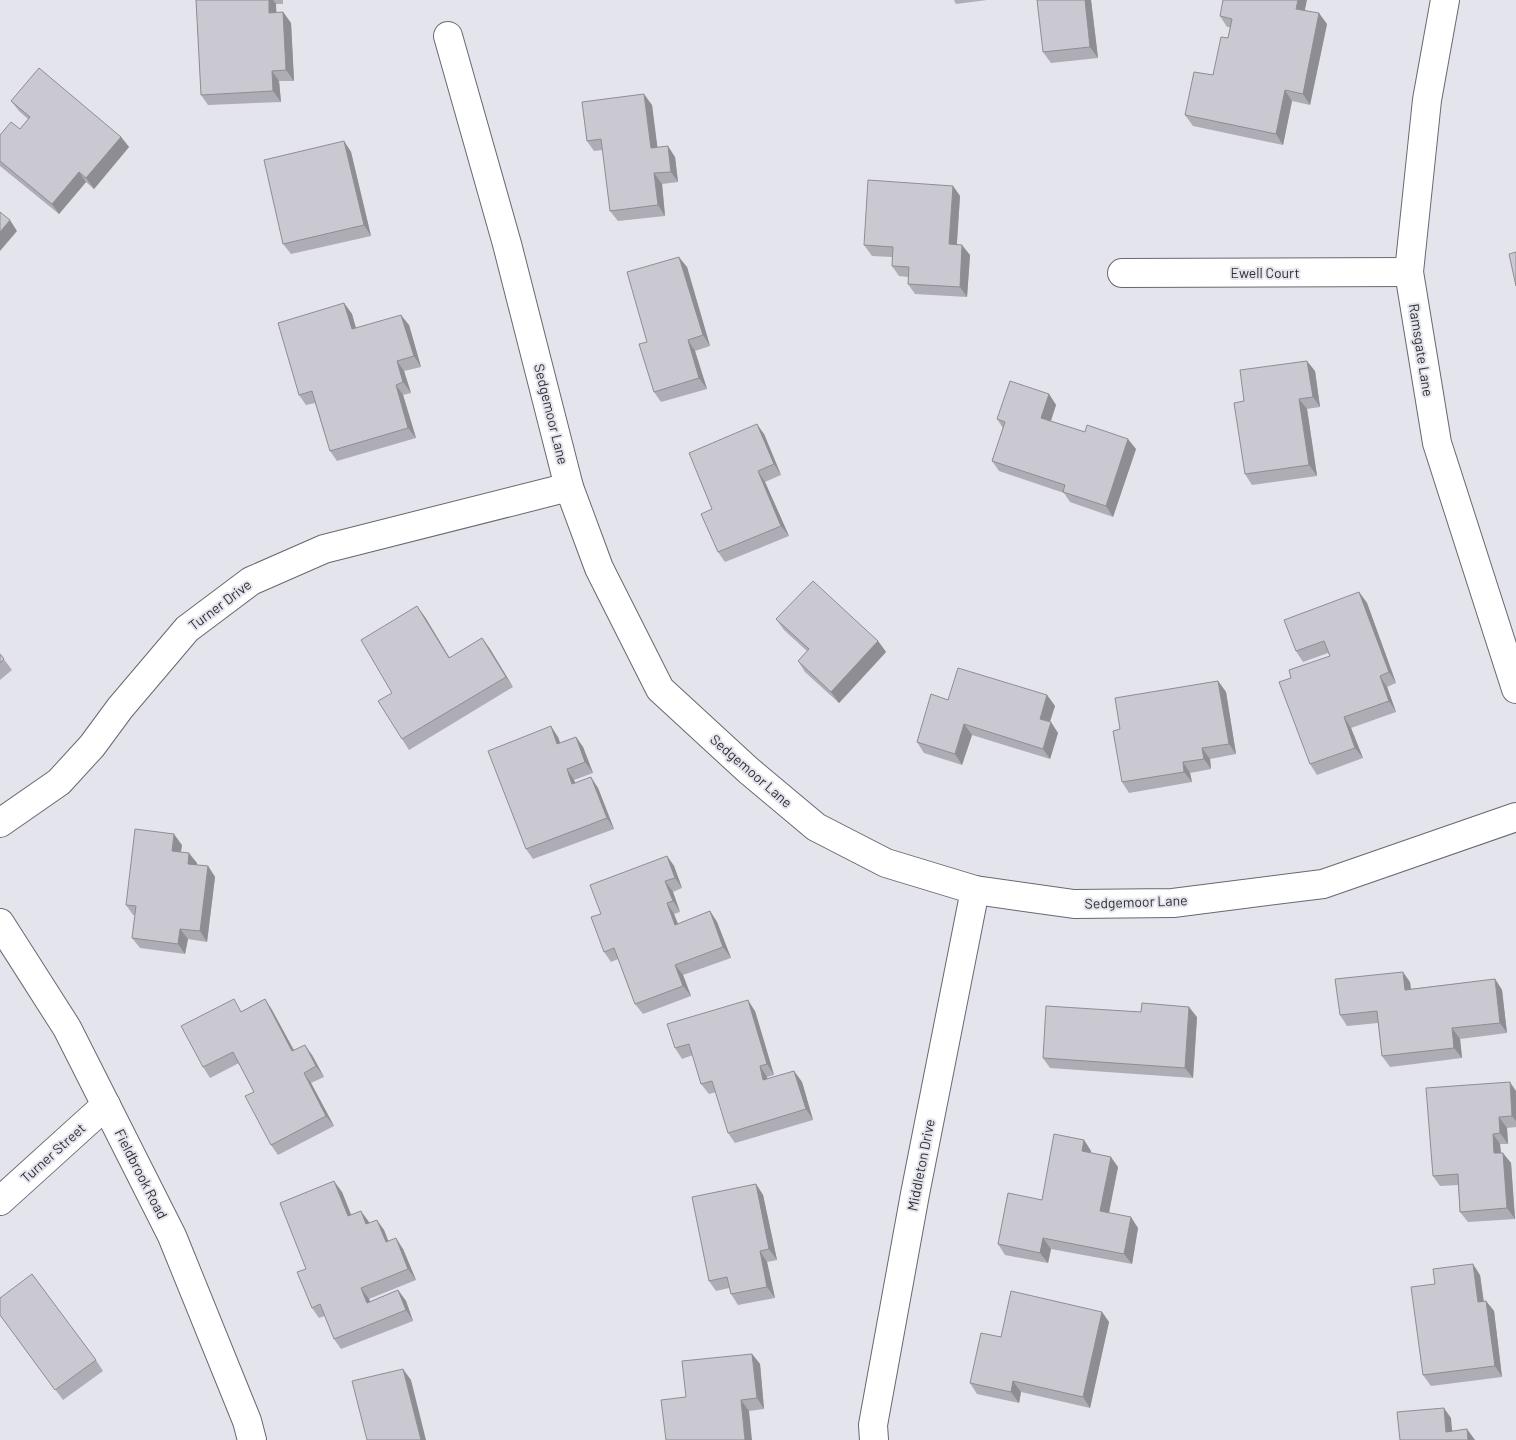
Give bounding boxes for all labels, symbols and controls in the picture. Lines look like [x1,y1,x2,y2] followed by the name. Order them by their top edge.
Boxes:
[1230,264,1300,281] street label: Ewell Court
[1406,302,1437,398] street label: Ramsgate Lane
[531,362,572,466] street label: Sedgemoor Lane
[185,576,254,634] street label: Turner Drive
[707,730,796,811] street label: Sedgemoor Lane
[1084,891,1188,912] street label: Sedgemoor Lane
[903,1117,938,1212] street label: Middleton Drive
[17,1119,88,1186] street label: Turner Street
[112,1126,171,1222] street label: Fieldbrook Road

